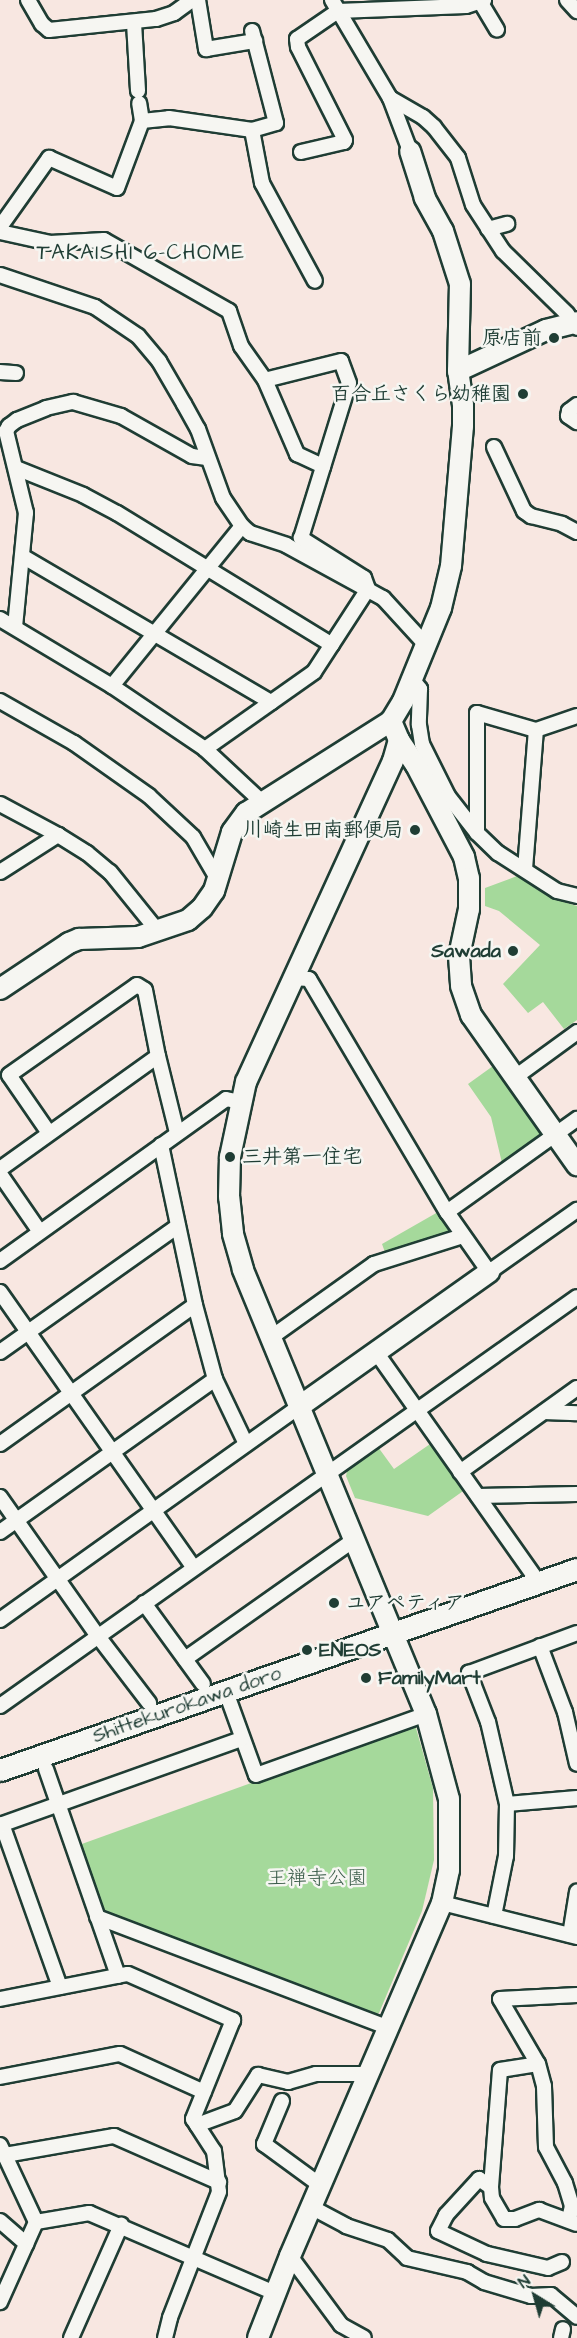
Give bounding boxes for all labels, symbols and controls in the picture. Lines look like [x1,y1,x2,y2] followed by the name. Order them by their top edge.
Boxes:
[37,240,245,266] district label: TAKAISHI 6-CHOME
[482,326,542,350] place label: 原店前
[547,331,561,345] marker: 原店前
[331,382,511,406] place label: 百合丘さくら幼稚園
[516,387,530,401] marker: 百合丘さくら幼稚園
[243,818,403,842] place label: 川崎生田南郵便局
[408,823,422,837] marker: 川崎生田南郵便局
[431,939,501,963] place label: Sawada
[506,944,520,958] marker: Sawada
[242,1145,362,1169] place label: 三井第一住宅
[223,1150,237,1164] marker: 三井第一住宅
[346,1591,466,1615] place label: ユアペティア
[327,1596,341,1610] marker: ユアペティア
[319,1638,381,1662] place label: ENEOS
[300,1643,314,1657] marker: ENEOS
[89,1661,285,1749] street label: Shittekurokawa doro
[378,1666,481,1690] place label: FamilyMart
[359,1671,373,1685] marker: FamilyMart
[267,1866,367,1890] park label: 王禅寺公園
[505,2266,565,2326] north arrow
[514,2270,535,2293] text: N

